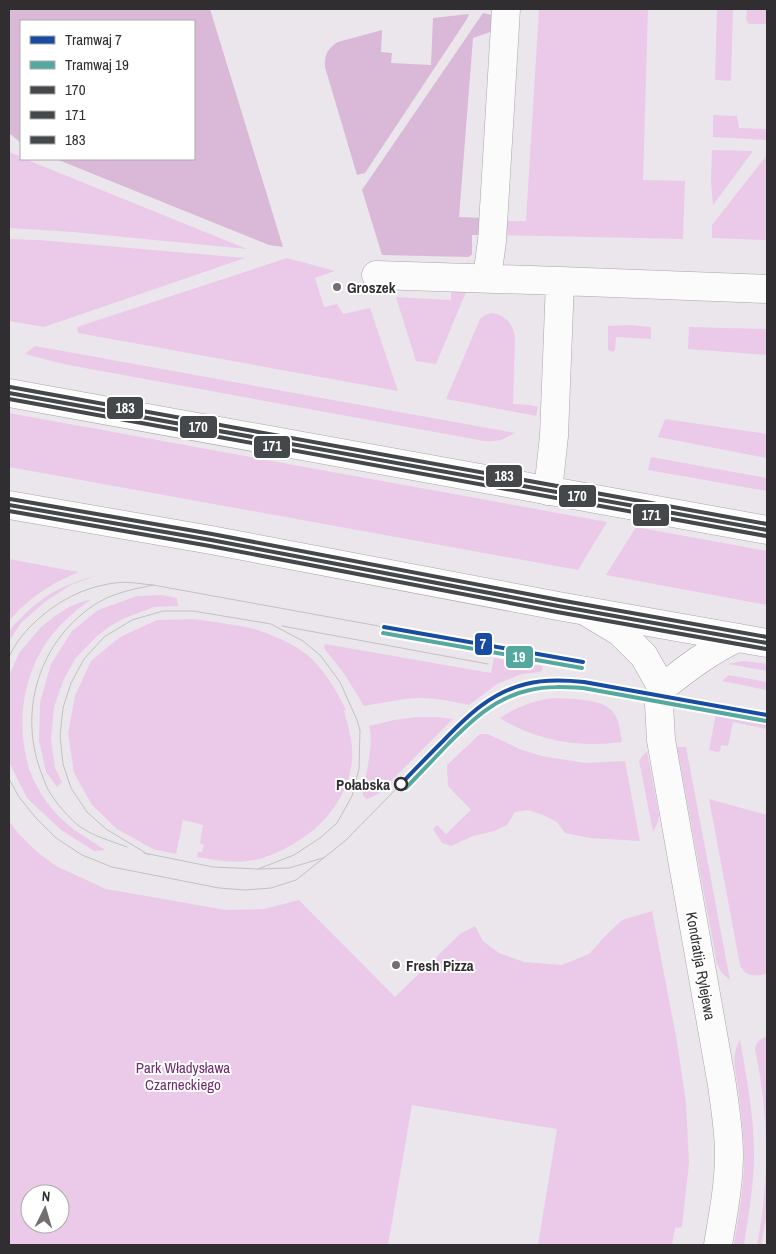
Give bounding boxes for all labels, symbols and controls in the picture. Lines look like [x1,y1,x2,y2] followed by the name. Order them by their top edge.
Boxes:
[20,20,195,160] legend
[65,29,122,50] text: Tramwaj 7
[65,54,129,75] text: Tramwaj 19
[65,79,86,100] text: 170
[65,104,86,125] text: 171
[65,129,86,150] text: 183
[347,277,396,298] place label: Groszek
[331,281,343,293] marker: Groszek
[106,396,144,420] line badge: 183
[115,399,135,417] text: 183
[179,415,218,439] line badge: 170
[188,418,208,436] text: 170
[253,435,291,459] line badge: 171
[262,437,282,455] text: 171
[485,464,523,488] line badge: 183
[494,467,514,485] text: 183
[558,484,597,508] line badge: 170
[567,487,587,505] text: 170
[632,503,670,527] line badge: 171
[641,506,661,524] text: 171
[474,632,493,656] line badge: 7
[480,635,487,653] text: 7
[505,645,534,669] line badge: 19
[513,648,525,666] text: 19
[336,774,390,795] place label: Połabska
[394,777,408,791] marker: Połabska
[681,910,721,1022] street label: Kondratija Rylejewa
[406,955,474,976] place label: Fresh Pizza
[390,959,402,971] marker: Fresh Pizza
[136,1057,230,1095] park label: Park Władysława Czarneckiego
[20,1184,70,1234] north arrow
[41,1187,51,1205] text: N

